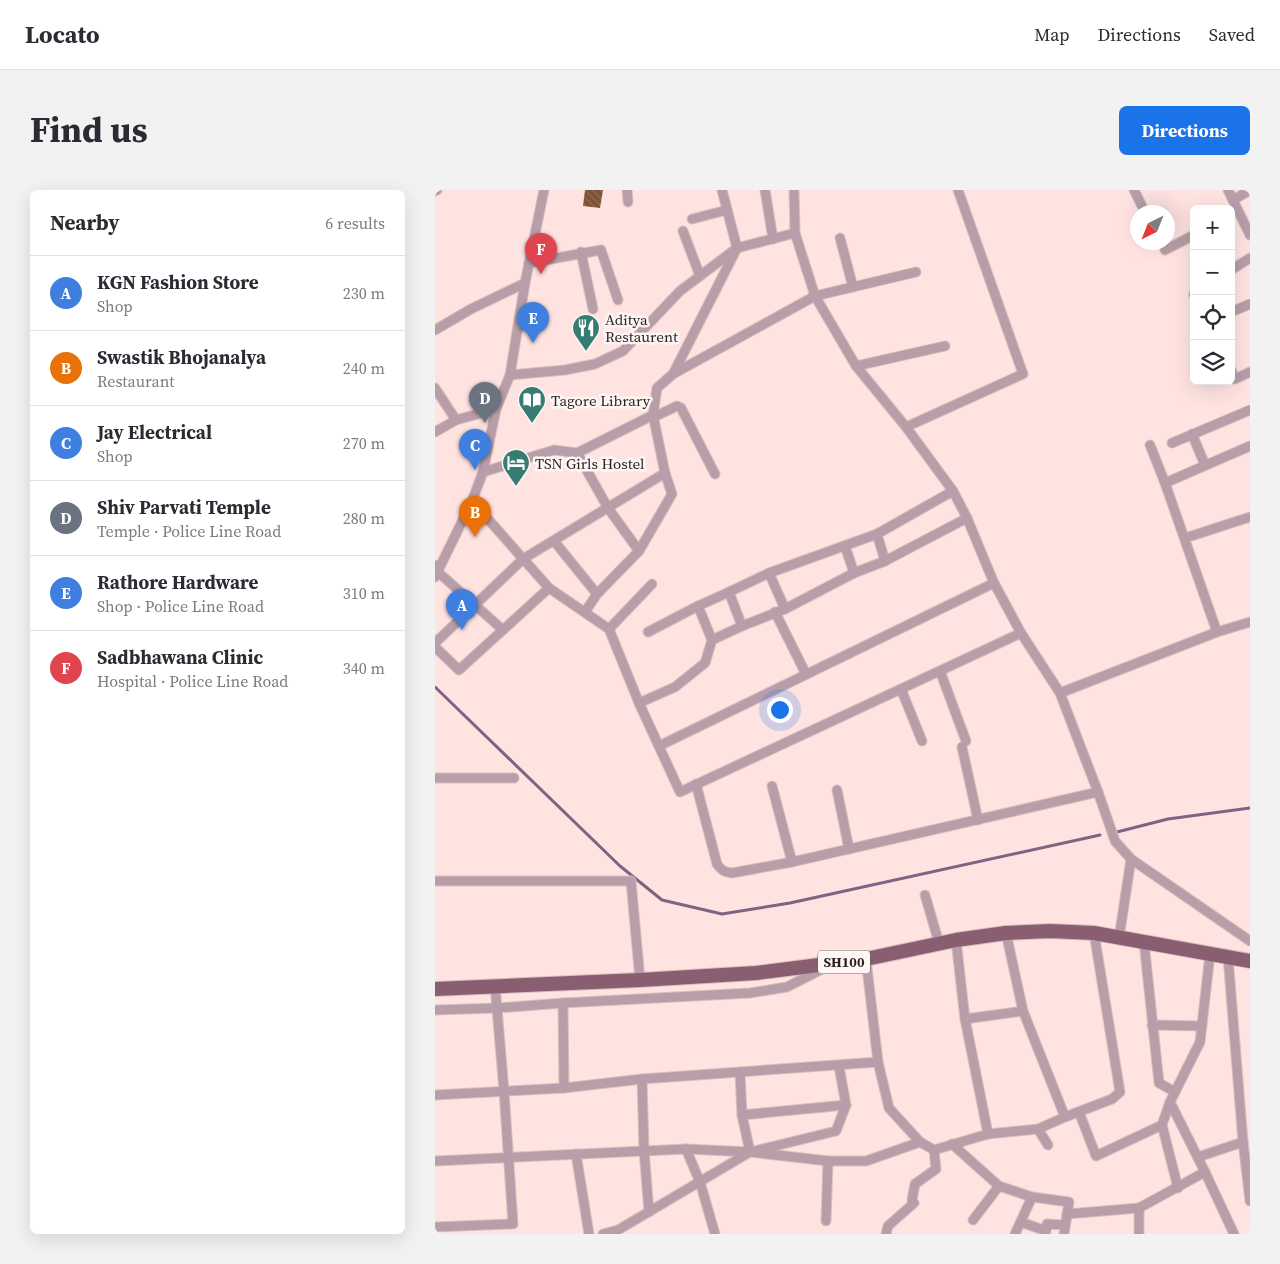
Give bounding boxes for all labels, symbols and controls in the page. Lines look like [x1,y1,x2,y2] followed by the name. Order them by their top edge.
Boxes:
[25,18,100,51] text: Locato
[1034,22,1070,47] text: Map
[1098,22,1181,47] text: Directions
[1209,22,1255,47] text: Saved
[30,106,148,154] text: Find us
[1119,106,1250,155] button: Directions
[1130,205,1175,250] north arrow
[1190,205,1235,385] map controls
[1190,205,1235,250] button: +
[50,208,120,237] text: Nearby
[325,212,385,234] text: 6 results
[525,233,557,274] pin: F
[1190,250,1235,295] button: −
[97,269,259,295] text: KGN Fashion Store
[61,282,71,304] text: A
[343,282,385,304] text: 230 m
[97,295,133,317] text: Shop
[1190,295,1235,340] button: locate
[517,302,549,343] pin: E
[605,309,678,347] place label: Aditya Restaurent
[571,313,601,352] restaurant icon: Aditya Restaurent
[1190,340,1235,385] button: layers
[97,344,266,370] text: Swastik Bhojanalya
[61,357,71,379] text: B
[343,357,385,379] text: 240 m
[97,370,175,392] text: Restaurant
[469,382,501,423] pin: D
[517,385,547,424] library icon: Tagore Library
[551,390,650,411] place label: Tagore Library
[97,419,212,445] text: Jay Electrical
[459,429,491,470] pin: C
[61,432,71,454] text: C
[343,432,385,454] text: 270 m
[97,445,133,467] text: Shop
[501,448,531,487] hotel icon: TSN Girls Hostel
[535,453,645,474] place label: TSN Girls Hostel
[97,494,271,520] text: Shiv Parvati Temple
[459,496,491,537] pin: B
[60,507,72,529] text: D
[343,507,385,529] text: 280 m
[97,520,281,542] text: Temple · Police Line Road
[97,569,258,595] text: Rathore Hardware
[61,582,71,604] text: E
[343,582,385,604] text: 310 m
[446,589,478,630] pin: A
[97,595,264,617] text: Shop · Police Line Road
[97,644,263,670] text: Sadbhawana Clinic
[61,657,71,679] text: F
[343,657,385,679] text: 340 m
[97,670,288,692] text: Hospital · Police Line Road
[767,697,793,723] your location
[818,950,870,974] road number: SH100

